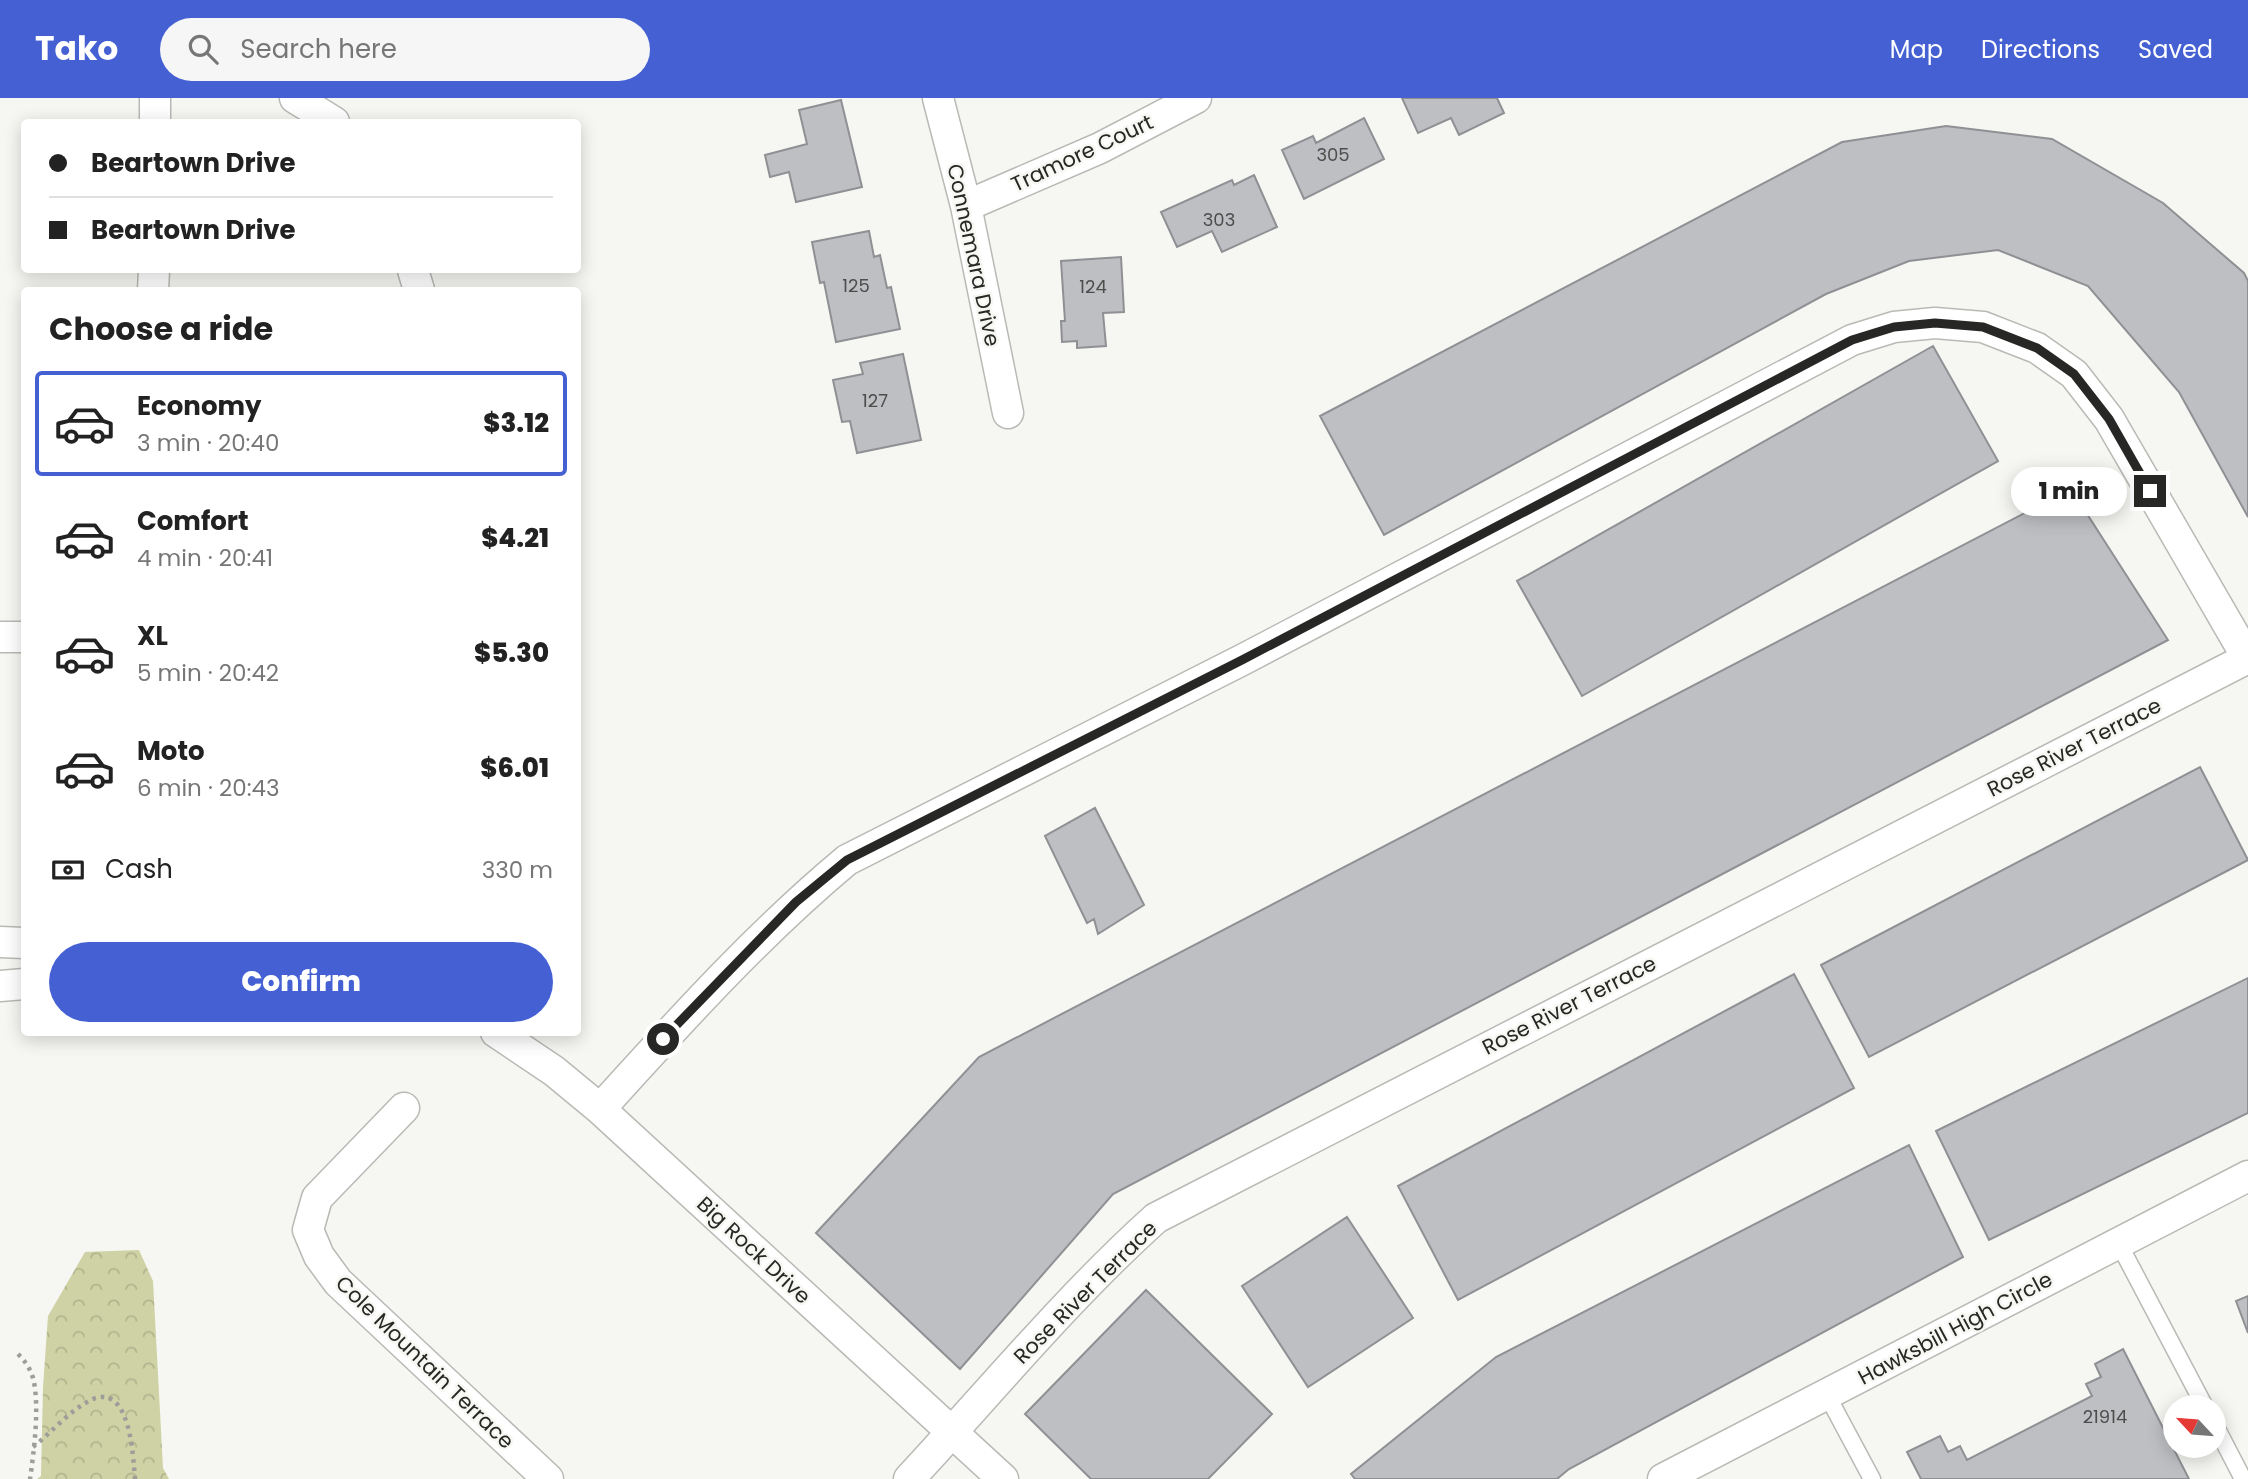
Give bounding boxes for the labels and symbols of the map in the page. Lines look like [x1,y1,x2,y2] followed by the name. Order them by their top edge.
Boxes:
[1006,107,1158,199] street label: Tramore Court
[1316,142,1350,167] house number: 305
[941,161,1007,349] street label: Connemara Drive
[1203,207,1235,232] house number: 303
[842,273,870,298] house number: 125
[1079,274,1107,299] house number: 124
[862,388,888,413] house number: 127
[2010,466,2126,516] callout: 1 min
[2134,475,2166,507] route end
[1982,691,2166,803] street label: Rose River Terrace
[1477,949,1661,1061] street label: Rose River Terrace
[647,1023,679,1055] route start
[691,1190,817,1310] street label: Big Rock Drive
[1007,1214,1163,1370] street label: Rose River Terrace
[1853,1264,2057,1392] street label: Hawksbill High Circle
[329,1269,521,1455] street label: Cole Mountain Terrace
[2163,1395,2226,1458] north arrow
[2083,1404,2127,1429] house number: 21914

